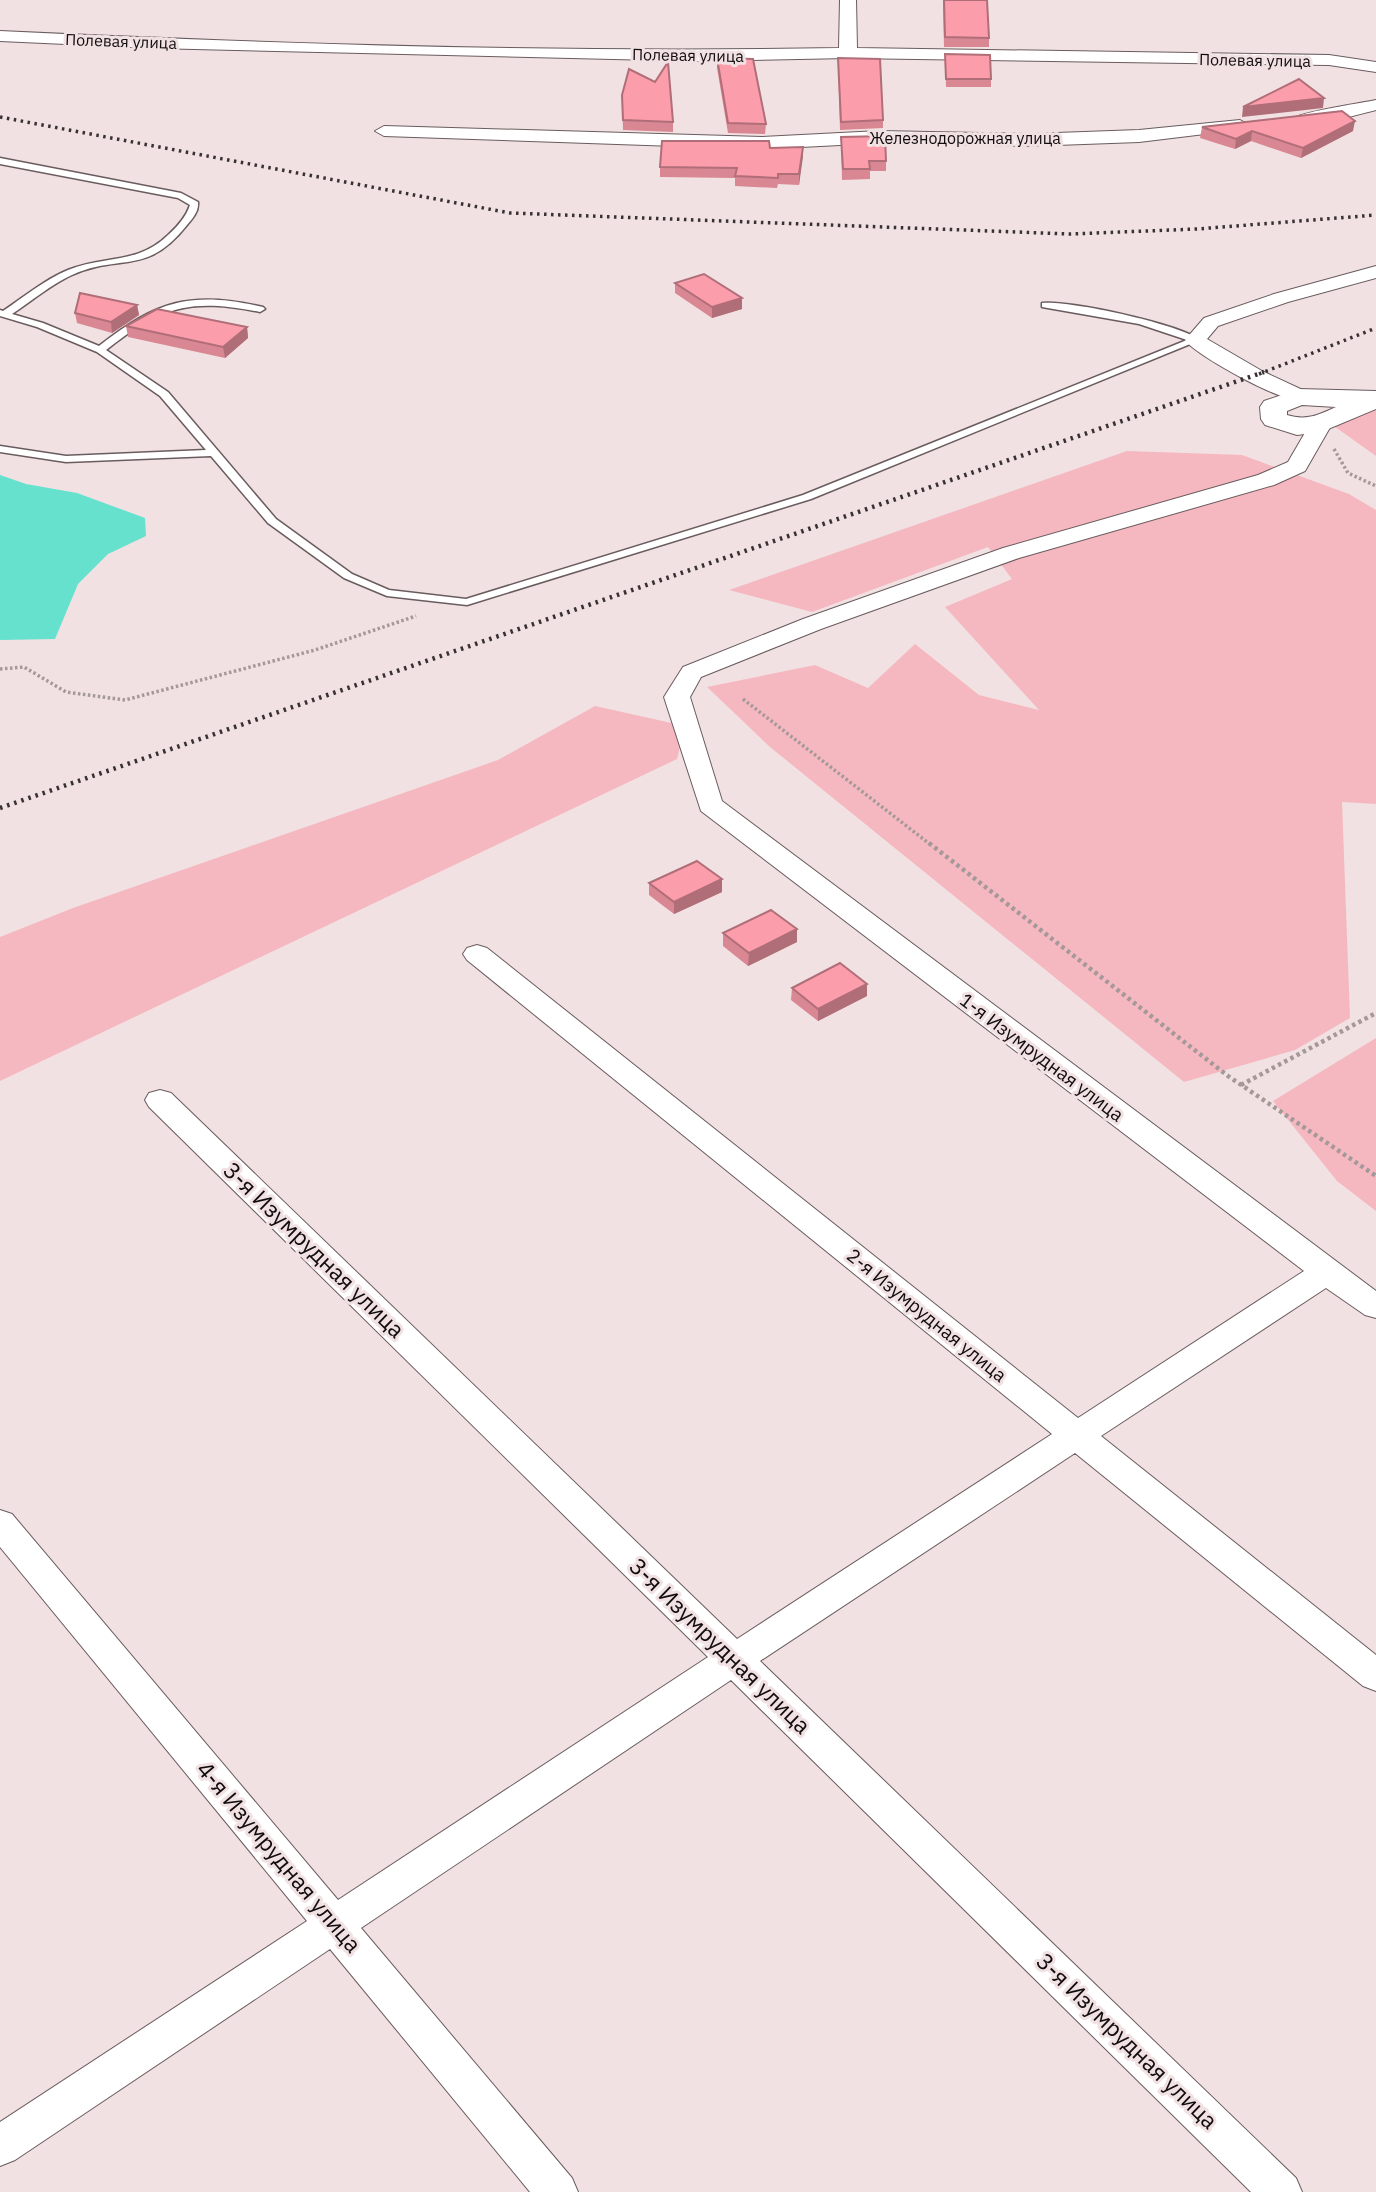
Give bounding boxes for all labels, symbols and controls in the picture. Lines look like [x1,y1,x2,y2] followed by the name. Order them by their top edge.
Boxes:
[65,29,178,53] street label: Полевая улица
[632,44,745,66] street label: Полевая улица
[1199,49,1312,71] street label: Полевая улица
[869,128,1061,148] street label: Железнодорожная улица
[955,987,1129,1127] street label: 1-я Изумрудная улица
[218,1155,412,1344] street label: 3-я Изумрудная улица
[842,1243,1012,1387] street label: 2-я Изумрудная улица
[624,1551,818,1740] street label: 3-я Изумрудная улица
[191,1754,369,1958] street label: 4-я Изумрудная улица
[1031,1946,1225,2135] street label: 3-я Изумрудная улица

